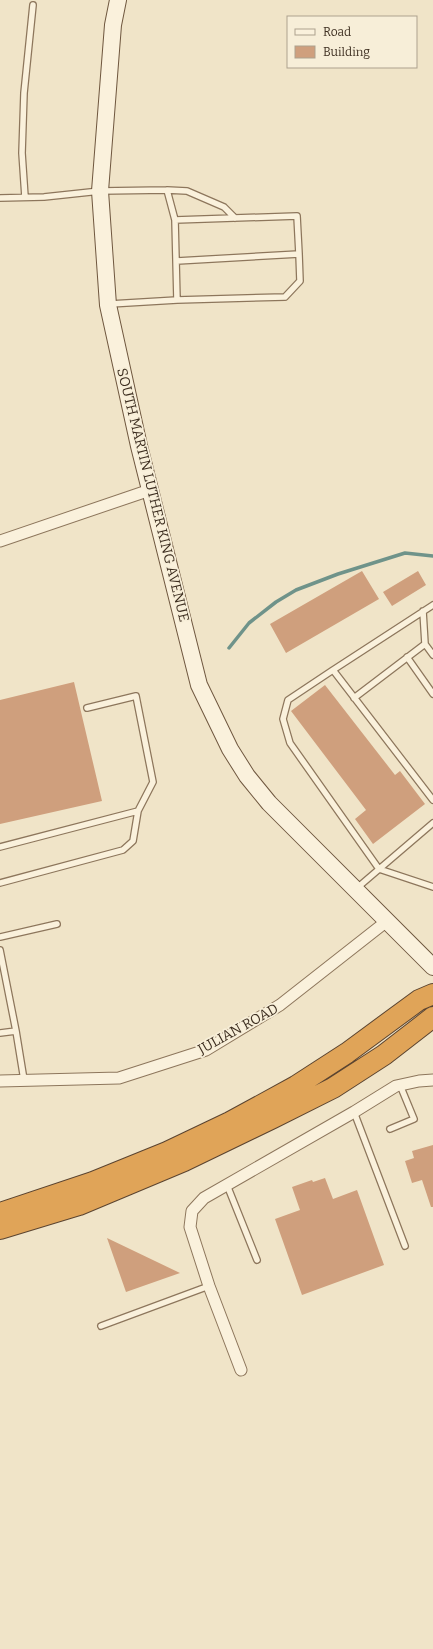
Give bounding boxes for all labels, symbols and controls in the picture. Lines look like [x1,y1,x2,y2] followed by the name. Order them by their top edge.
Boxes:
[287,16,417,68] legend
[323,25,351,39] text: Road
[323,45,370,59] text: Building
[113,366,193,624] street label: SOUTH MARTIN LUTHER KING AVENUE
[194,1000,281,1059] street label: JULIAN ROAD

